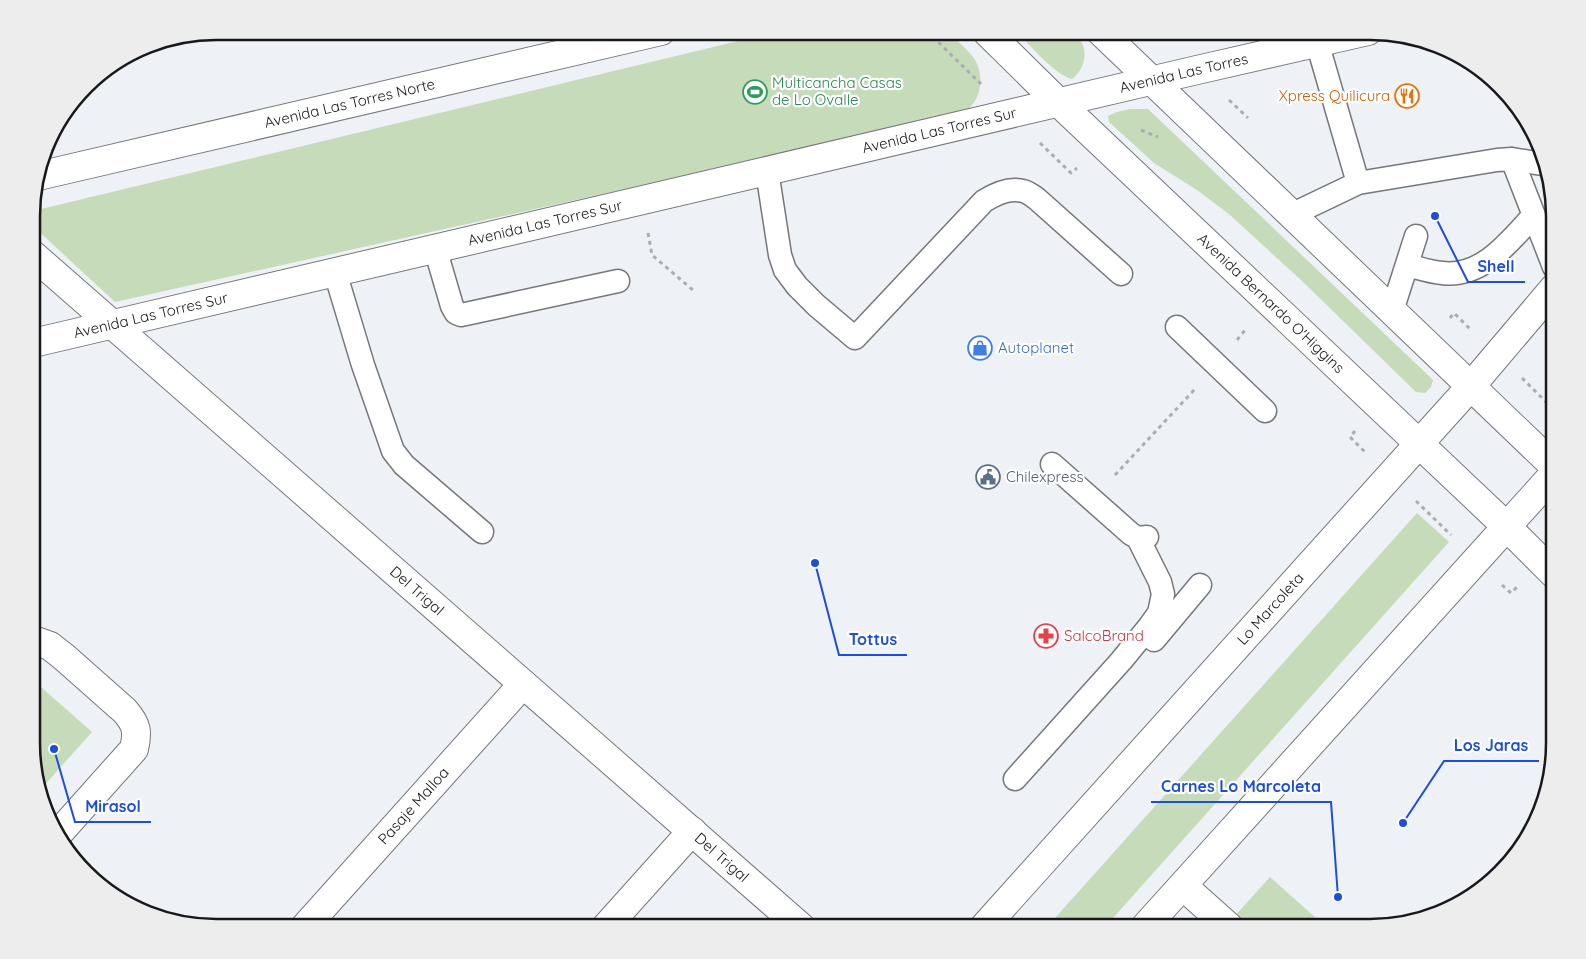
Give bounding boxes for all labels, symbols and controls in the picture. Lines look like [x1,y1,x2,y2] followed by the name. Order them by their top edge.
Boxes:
[1118,49,1250,97] street label: Avenida Las Torres
[772,73,902,109] place label: Multicancha Casas de Lo Ovalle
[262,74,437,132] street label: Avenida Las Torres Norte
[742,79,768,105] sports icon: Multicancha Casas de Lo Ovalle
[1394,83,1420,109] restaurant icon: Xpress Quilicura
[1279,86,1390,105] place label: Xpress Quilicura
[860,103,1019,157] street label: Avenida Las Torres Sur
[466,195,624,250] street label: Avenida Las Torres Sur
[1194,229,1349,377] street label: Avenida Bernardo O'Higgins
[1468,251,1525,282] callout: Shell
[1477,256,1515,276] text: Shell
[72,288,230,342] street label: Avenida Las Torres Sur
[967,335,993,361] shop icon: Autoplanet
[998,338,1074,357] place label: Autoplanet
[975,464,1001,490] public building icon: Chilexpress
[1006,467,1084,486] place label: Chilexpress
[386,562,448,619] street label: Del Trigal
[1232,568,1307,649] street label: Lo Marcoleta
[1033,623,1059,649] pharmacy icon: SalcoBrand
[839,624,907,655] callout: Tottus
[1064,626,1144,645] place label: SalcoBrand
[849,629,897,649] text: Tottus
[1444,730,1539,761] callout: Los Jaras
[1454,735,1529,755] text: Los Jaras
[374,763,453,848] street label: Pasaje Malloa
[1151,771,1331,802] callout: Carnes Lo Marcoleta
[1161,776,1321,796] text: Carnes Lo Marcoleta
[75,791,151,822] callout: Mirasol
[85,796,141,816] text: Mirasol
[691,828,753,886] street label: Del Trigal

